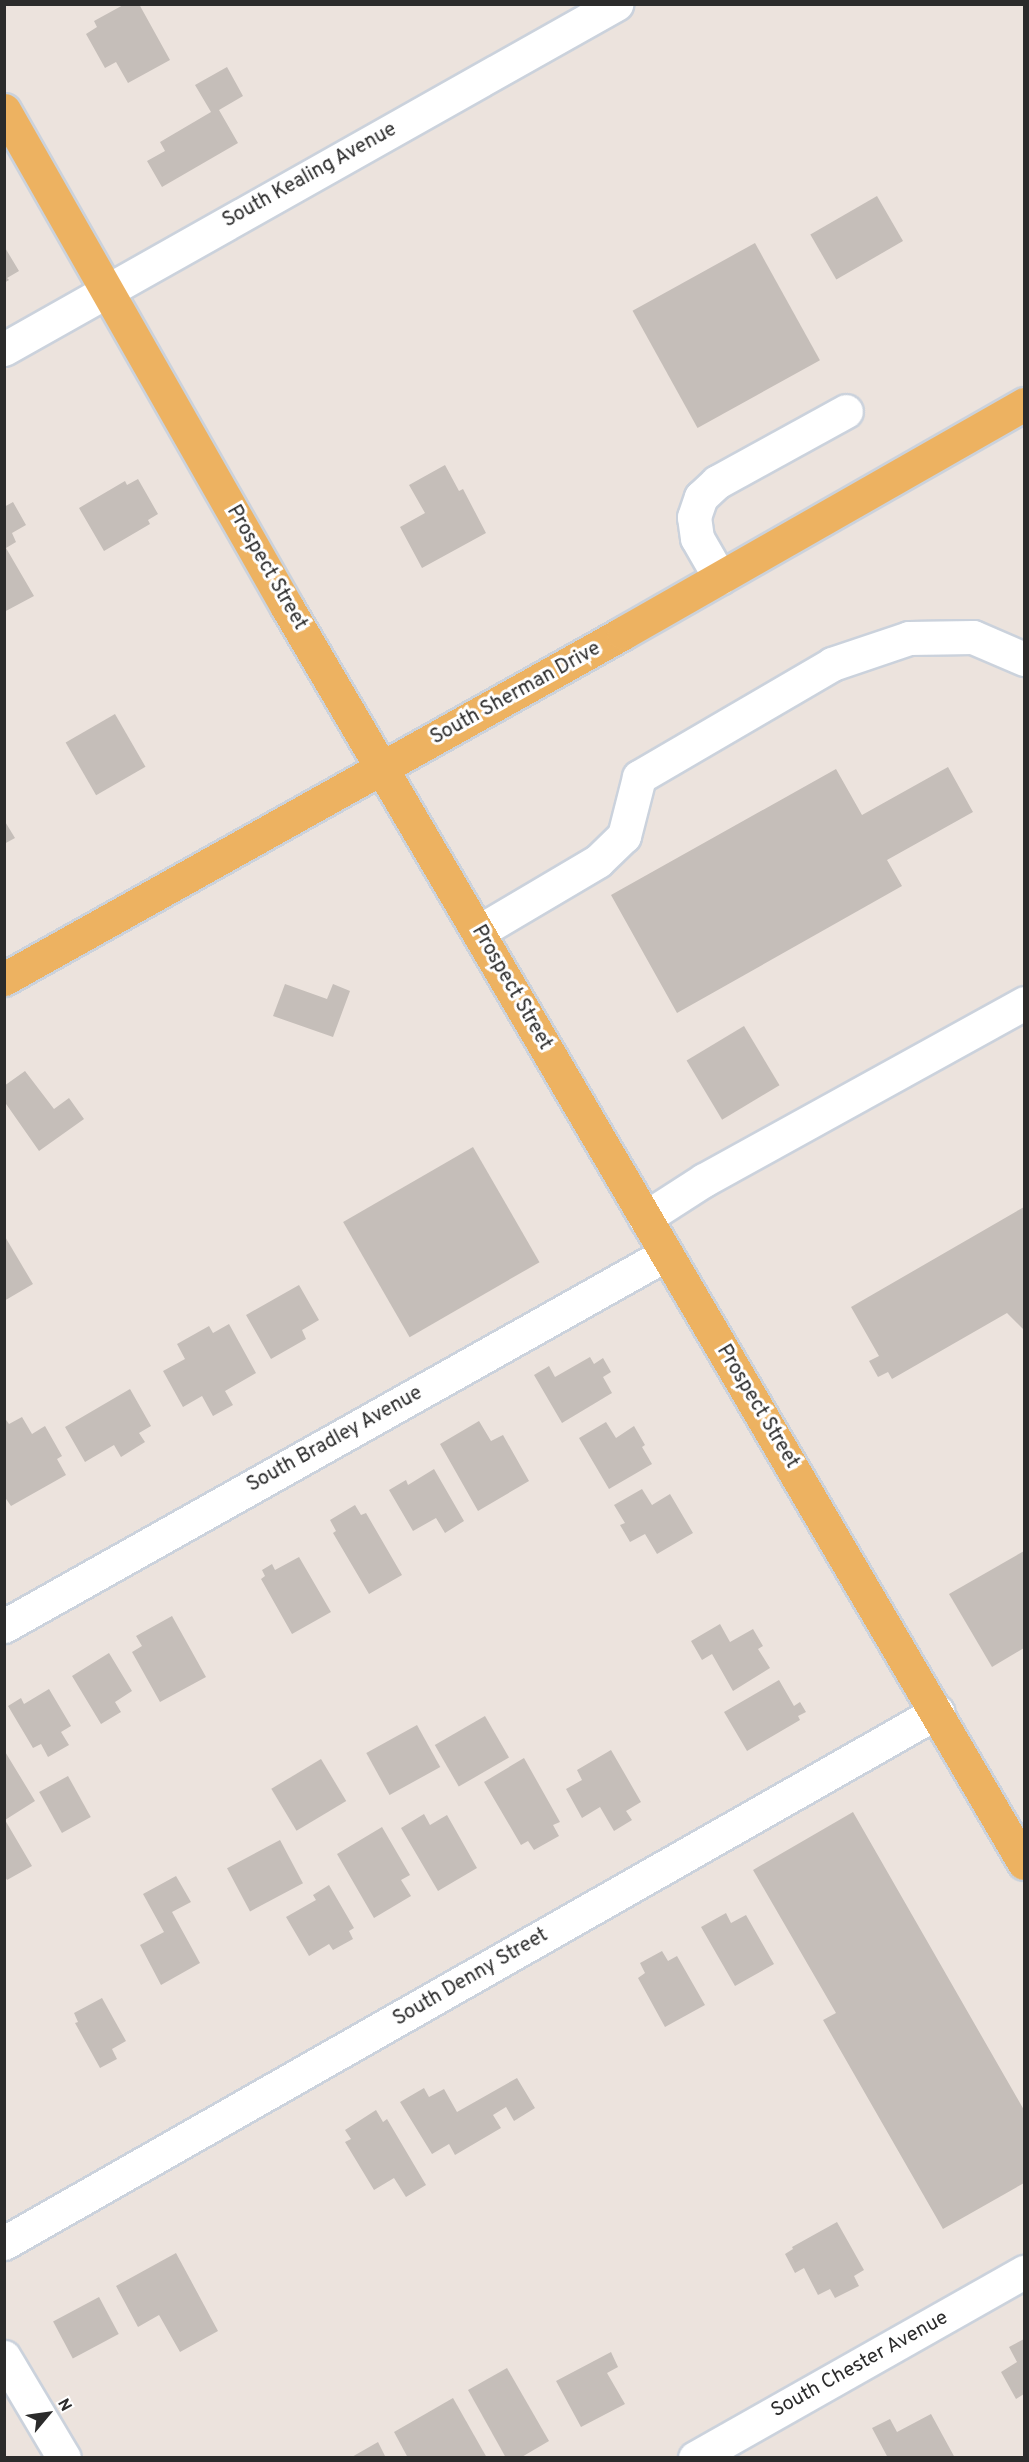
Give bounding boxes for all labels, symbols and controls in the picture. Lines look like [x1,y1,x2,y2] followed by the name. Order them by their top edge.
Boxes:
[219,118,401,234] street label: South Kealing Avenue
[221,501,311,635] street label: Prospect Street
[427,637,605,751] street label: South Sherman Drive
[466,921,556,1055] street label: Prospect Street
[711,1341,803,1473] street label: Prospect Street
[243,1382,427,1498] street label: South Bradley Avenue
[389,1924,553,2032] street label: South Denny Street
[767,2306,953,2424] street label: South Chester Avenue
[18,2384,78,2444] north arrow
[52,2395,75,2415] text: N

